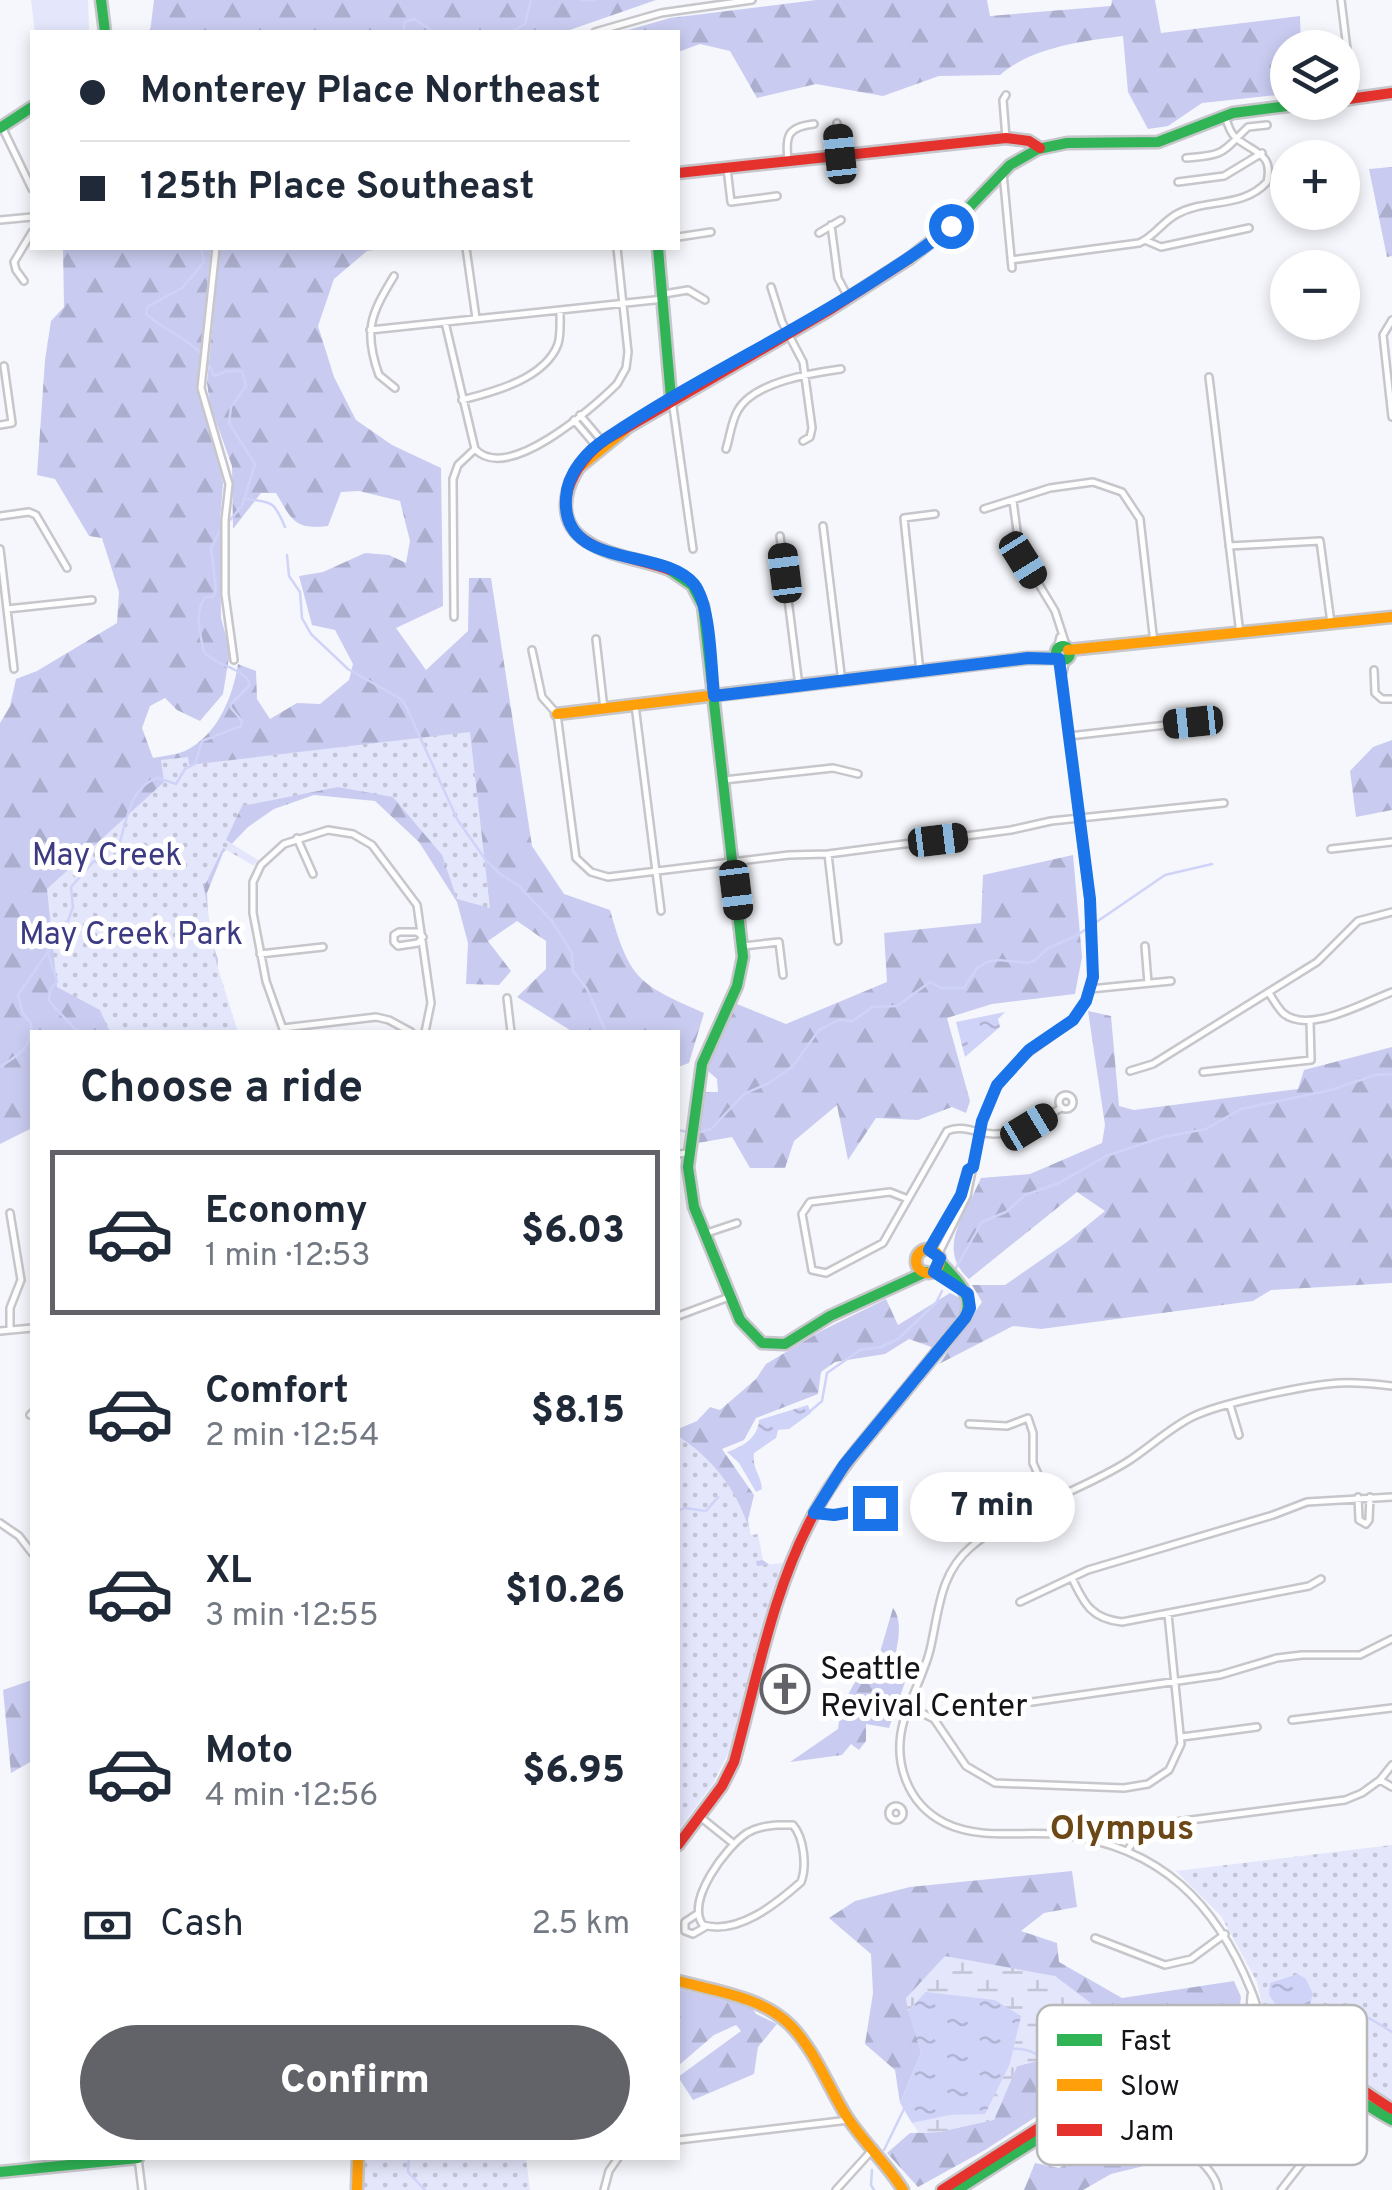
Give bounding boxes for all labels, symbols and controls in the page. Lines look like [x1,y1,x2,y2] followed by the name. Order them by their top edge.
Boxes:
[1270,30,1360,340] map controls
[1270,30,1360,120] button: layers
[140,68,601,117] text: Monterey Place Northeast
[822,123,858,185] car
[1270,140,1360,230] button: +
[140,164,534,213] text: 125th Place Southeast
[929,204,974,249] route start
[1270,250,1360,340] button: −
[994,527,1052,593] car
[766,541,804,605] car
[1162,704,1224,740] car
[906,821,970,859] car
[32,837,182,877] park label: May Creek
[717,858,755,922] car
[19,916,243,956] park label: May Creek Park
[80,1061,363,1118] text: Choose a ride
[996,1099,1062,1155] car
[85,1188,175,1278] icon: car
[205,1188,367,1237] text: Economy
[521,1208,625,1257] text: $6.03
[205,1237,371,1277] text: 1 min · 12:53
[85,1368,175,1458] icon: car
[205,1368,349,1417] text: Comfort
[531,1388,625,1437] text: $8.15
[205,1417,380,1457] text: 2 min · 12:54
[910,1473,1075,1543] callout: 7 min
[853,1486,898,1531] route end
[951,1487,1034,1527] text: 7 min
[85,1548,175,1638] icon: car
[205,1548,252,1597] text: XL
[505,1568,625,1617] text: $10.26
[205,1597,379,1637] text: 3 min · 12:55
[820,1651,1028,1728] place label: Seattle Revival Center
[759,1663,811,1715] church icon: Seattle Revival Center
[85,1728,175,1818] icon: car
[205,1728,293,1777] text: Moto
[522,1748,625,1797] text: $6.95
[205,1777,378,1817] text: 4 min · 12:56
[1050,1808,1194,1852] district label: Olympus
[80,1898,135,1953] icon: cash
[160,1901,244,1950] text: Cash
[532,1905,630,1945] text: 2.5 km
[1037,2005,1367,2165] legend
[80,2025,630,2140] button: Confirm
[1120,2025,1172,2061] text: Fast
[1120,2070,1179,2106] text: Slow
[1120,2115,1174,2151] text: Jam

